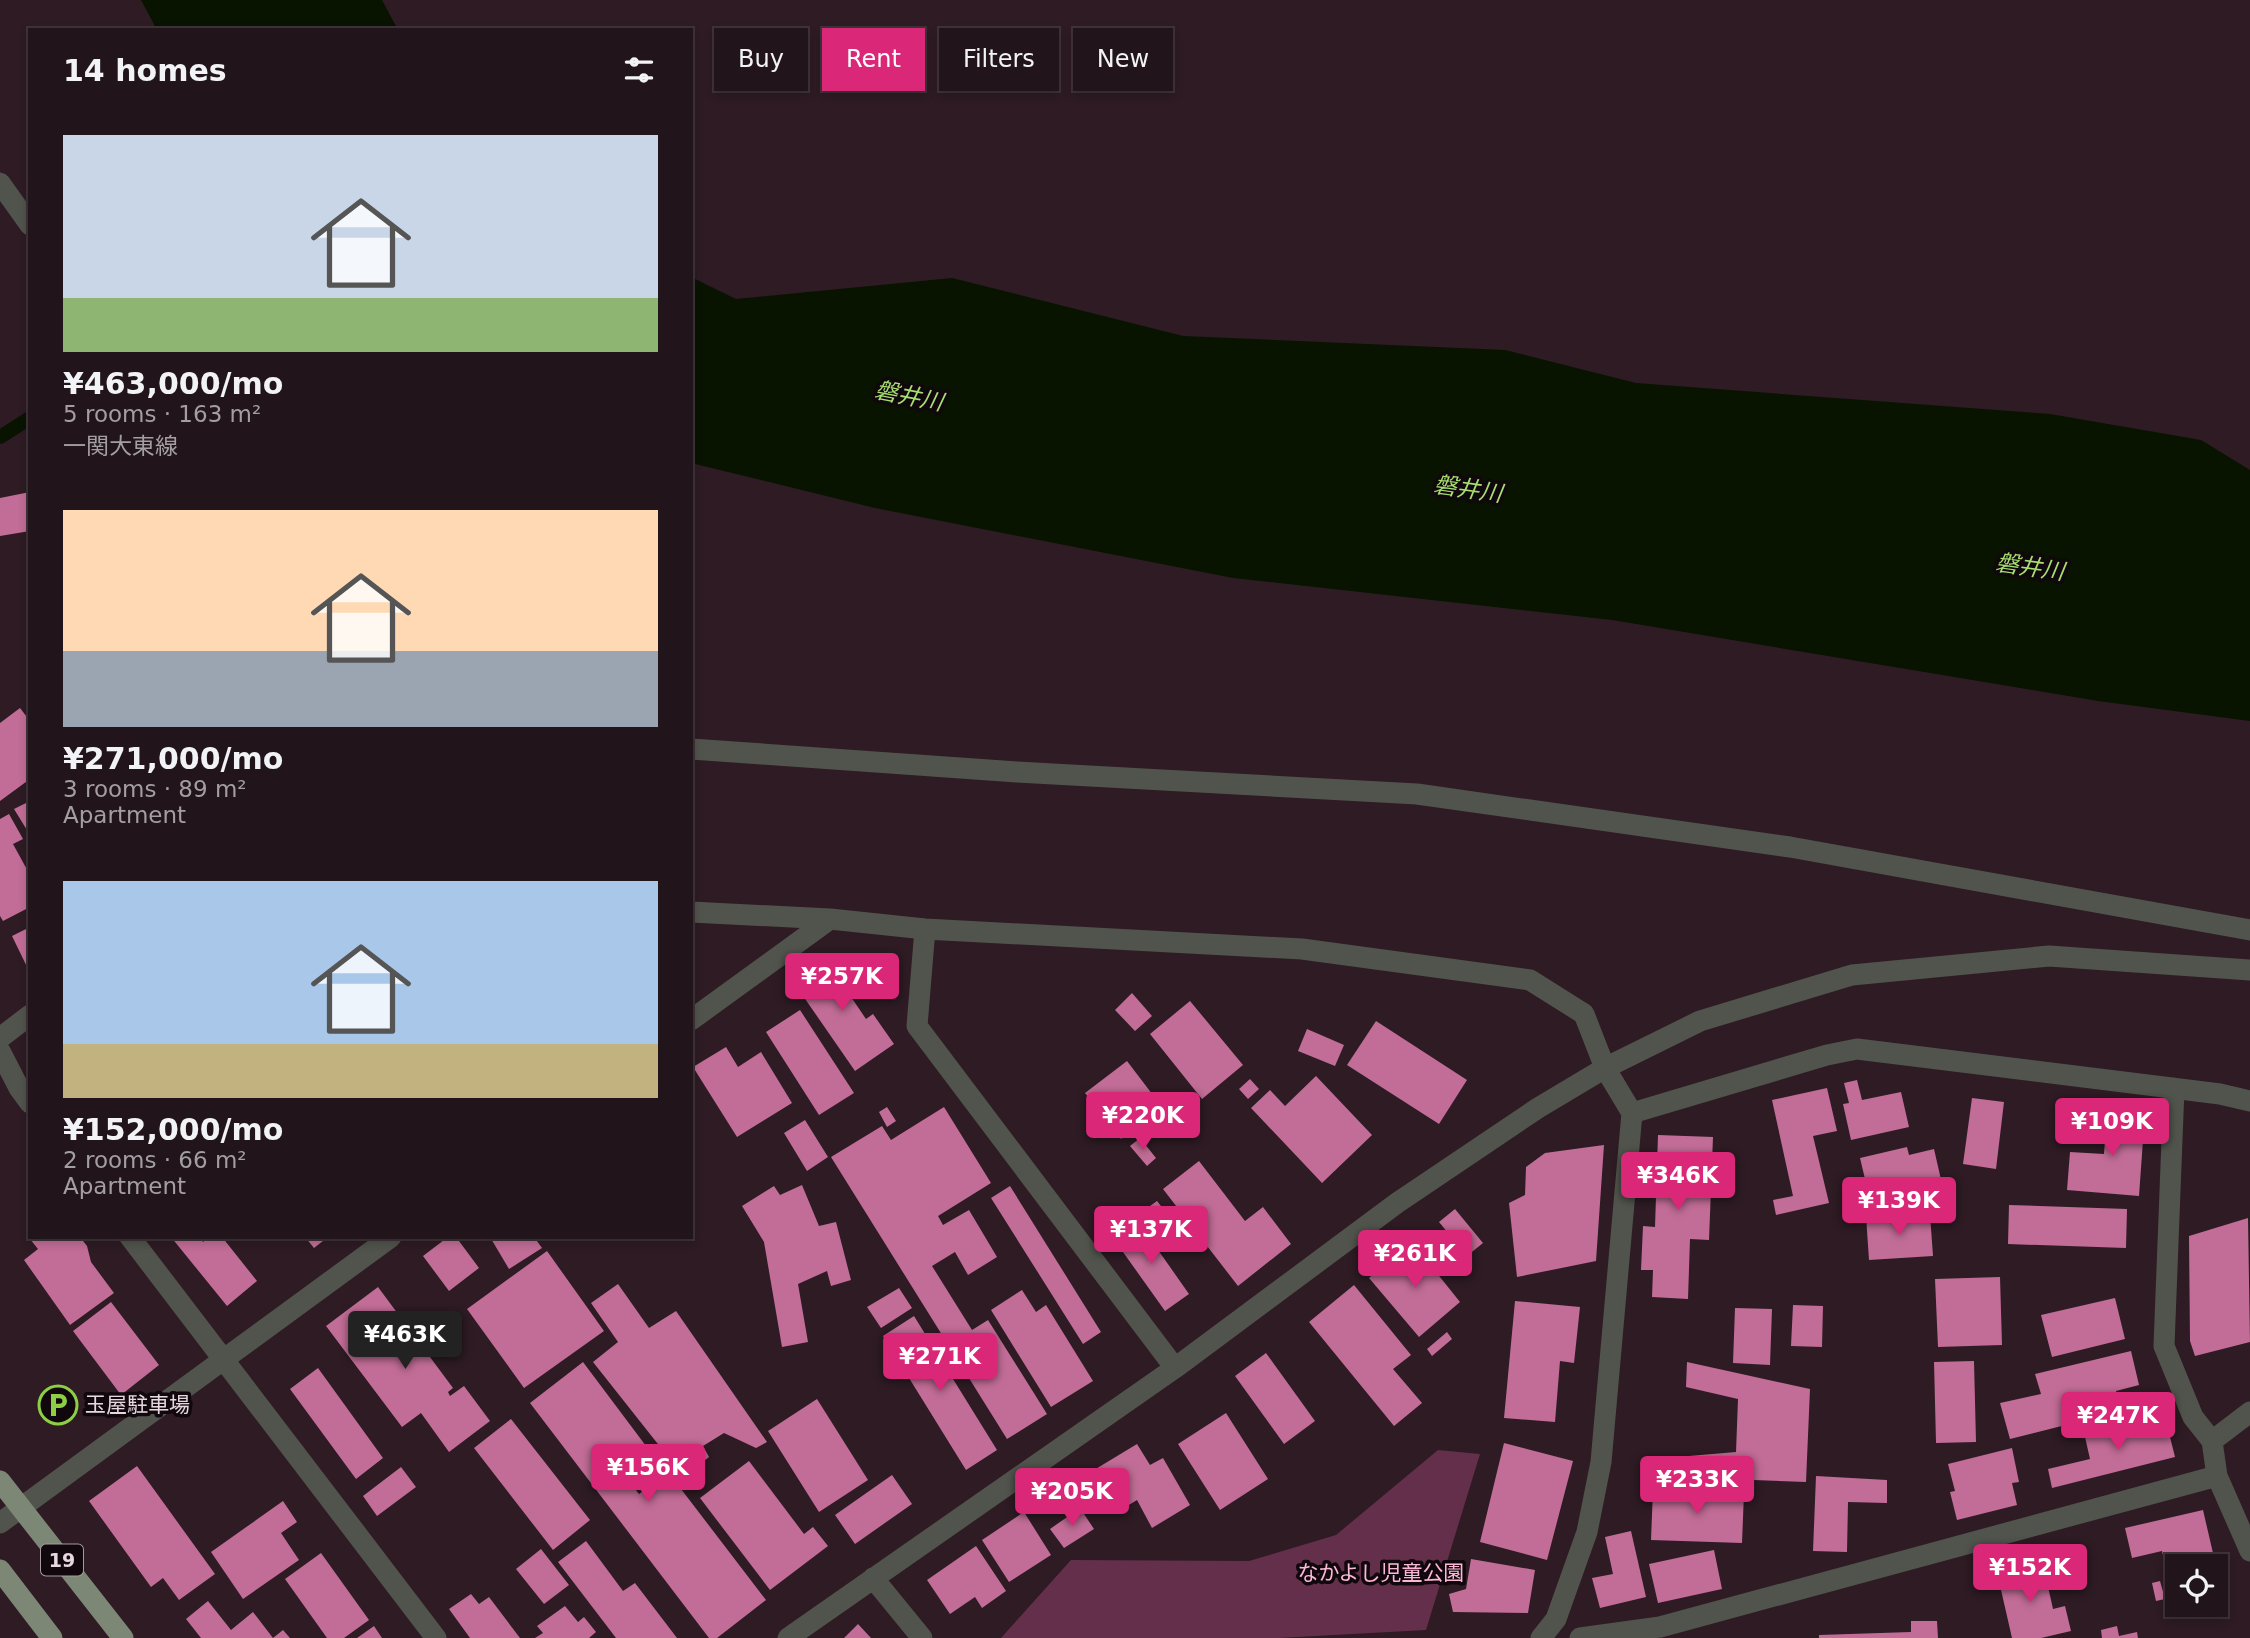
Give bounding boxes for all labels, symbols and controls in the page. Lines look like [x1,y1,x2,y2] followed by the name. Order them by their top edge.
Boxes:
[714,28,808,91] chip: Buy
[822,28,925,91] chip: Rent
[939,28,1059,91] chip: Filters
[1073,28,1173,91] chip: New
[620,51,658,89] icon: filters
[63,53,227,88] text: 14 homes
[298,180,424,306] icon: home
[63,366,283,401] text: ¥463,000/mo
[873,377,948,416] water label: 磐井川
[63,401,261,427] text: 5 rooms · 163 m²
[63,433,178,459] text: 一関大東線
[1432,471,1507,507] water label: 磐井川
[1994,549,2069,585] water label: 磐井川
[298,555,424,681] icon: home
[63,741,283,776] text: ¥271,000/mo
[63,776,247,802] text: 3 rooms · 89 m²
[63,802,186,828] text: Apartment
[298,926,424,1052] icon: home
[793,954,891,1013] pin: ¥257K
[801,963,883,989] text: ¥257K
[1094,1092,1192,1152] pin: ¥220K
[2063,1098,2161,1158] pin: ¥109K
[1102,1102,1184,1128] text: ¥220K
[2071,1108,2153,1134] text: ¥109K
[63,1112,283,1147] text: ¥152,000/mo
[63,1147,247,1173] text: 2 rooms · 66 m²
[1629,1152,1727,1212] pin: ¥346K
[1637,1162,1719,1188] text: ¥346K
[63,1173,186,1199] text: Apartment
[1850,1178,1948,1237] pin: ¥139K
[1858,1187,1940,1213] text: ¥139K
[1102,1206,1200,1266] pin: ¥137K
[1110,1216,1192,1242] text: ¥137K
[1366,1230,1464,1290] pin: ¥261K
[1374,1240,1456,1266] text: ¥261K
[356,1312,454,1371] pin: ¥463K
[364,1321,446,1347] text: ¥463K
[891,1334,989,1393] pin: ¥271K
[899,1343,981,1369] text: ¥271K
[37,1384,79,1426] parking icon: 玉屋駐車場
[2069,1392,2167,1452] pin: ¥247K
[85,1393,190,1417] place label: 玉屋駐車場
[2077,1402,2159,1428] text: ¥247K
[599,1444,697,1504] pin: ¥156K
[607,1454,689,1480] text: ¥156K
[1648,1456,1746,1516] pin: ¥233K
[1656,1466,1738,1492] text: ¥233K
[1023,1468,1121,1528] pin: ¥205K
[1031,1478,1113,1504] text: ¥205K
[41,1544,83,1576] road number: 19
[1981,1544,2079,1604] pin: ¥152K
[1989,1554,2071,1580] text: ¥152K
[2165,1554,2228,1617] map controls
[2165,1554,2228,1617] button: locate
[1298,1561,1464,1585] park label: なかよし児童公園

